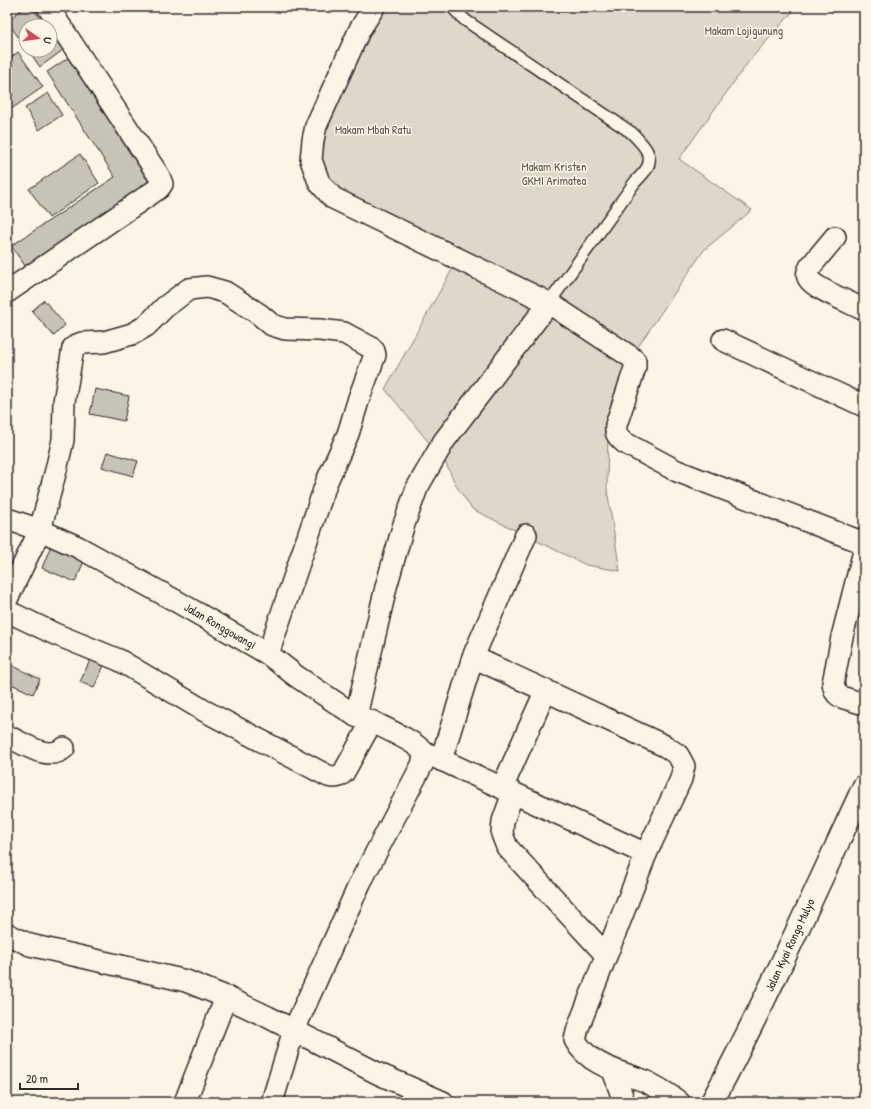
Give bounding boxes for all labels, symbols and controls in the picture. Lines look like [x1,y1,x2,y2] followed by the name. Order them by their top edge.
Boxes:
[18,18,58,58] north arrow
[705,22,783,39] park label: Makam Lojigunung
[40,36,55,45] text: U
[335,121,411,138] park label: Makam Mbah Ratu
[522,158,586,189] park label: Makam Kristen GKMI Arimatea
[181,598,259,653] street label: Jalan Ronggowangi
[761,896,819,994] street label: Jalan Kyai Rongo Mulyo
[20,1065,78,1091] scale bar
[26,1070,48,1087] text: 20 m

